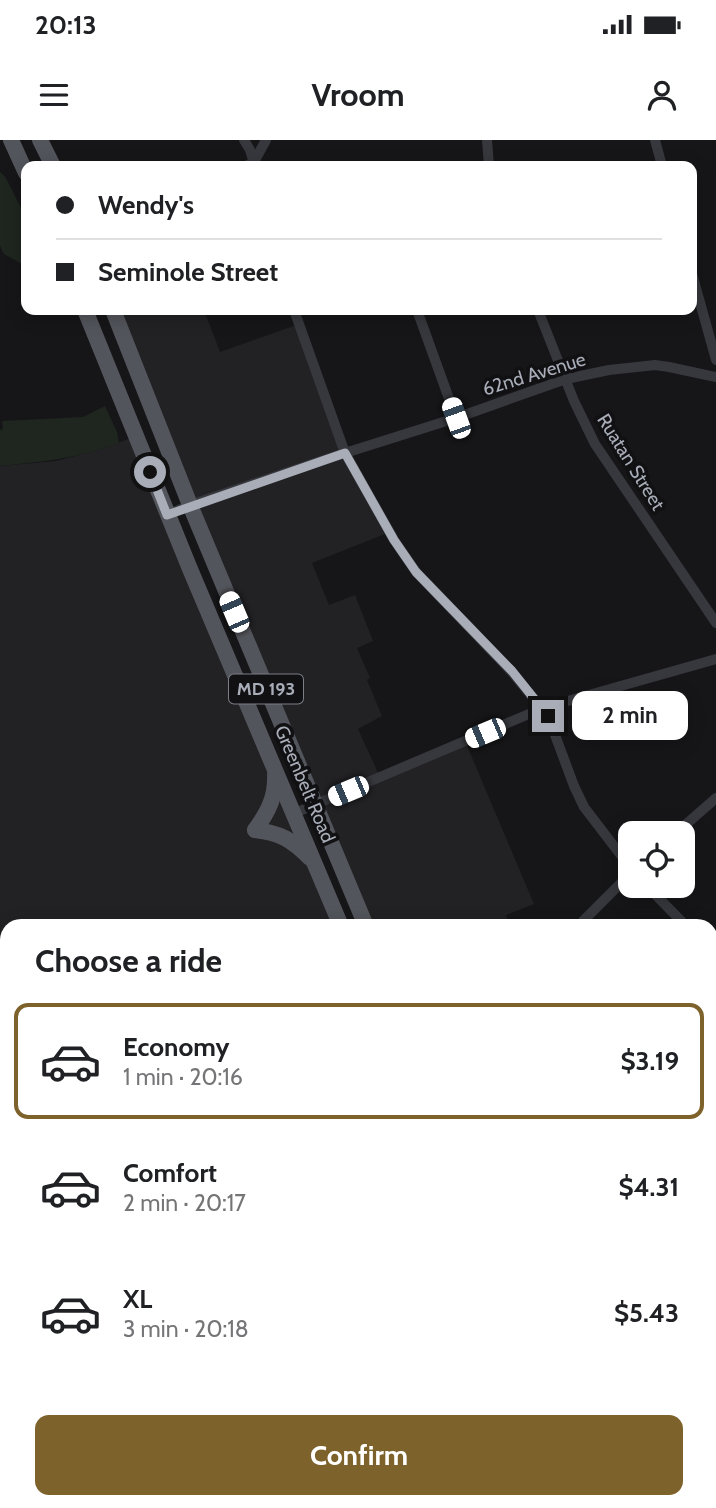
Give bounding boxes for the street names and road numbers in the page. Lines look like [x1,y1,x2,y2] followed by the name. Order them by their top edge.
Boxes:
[480,347,589,401] street label: 62nd Avenue
[592,410,670,515] street label: Ruatan Street
[229,674,303,704] road number: MD 193
[270,722,340,846] street label: Greenbelt Road

